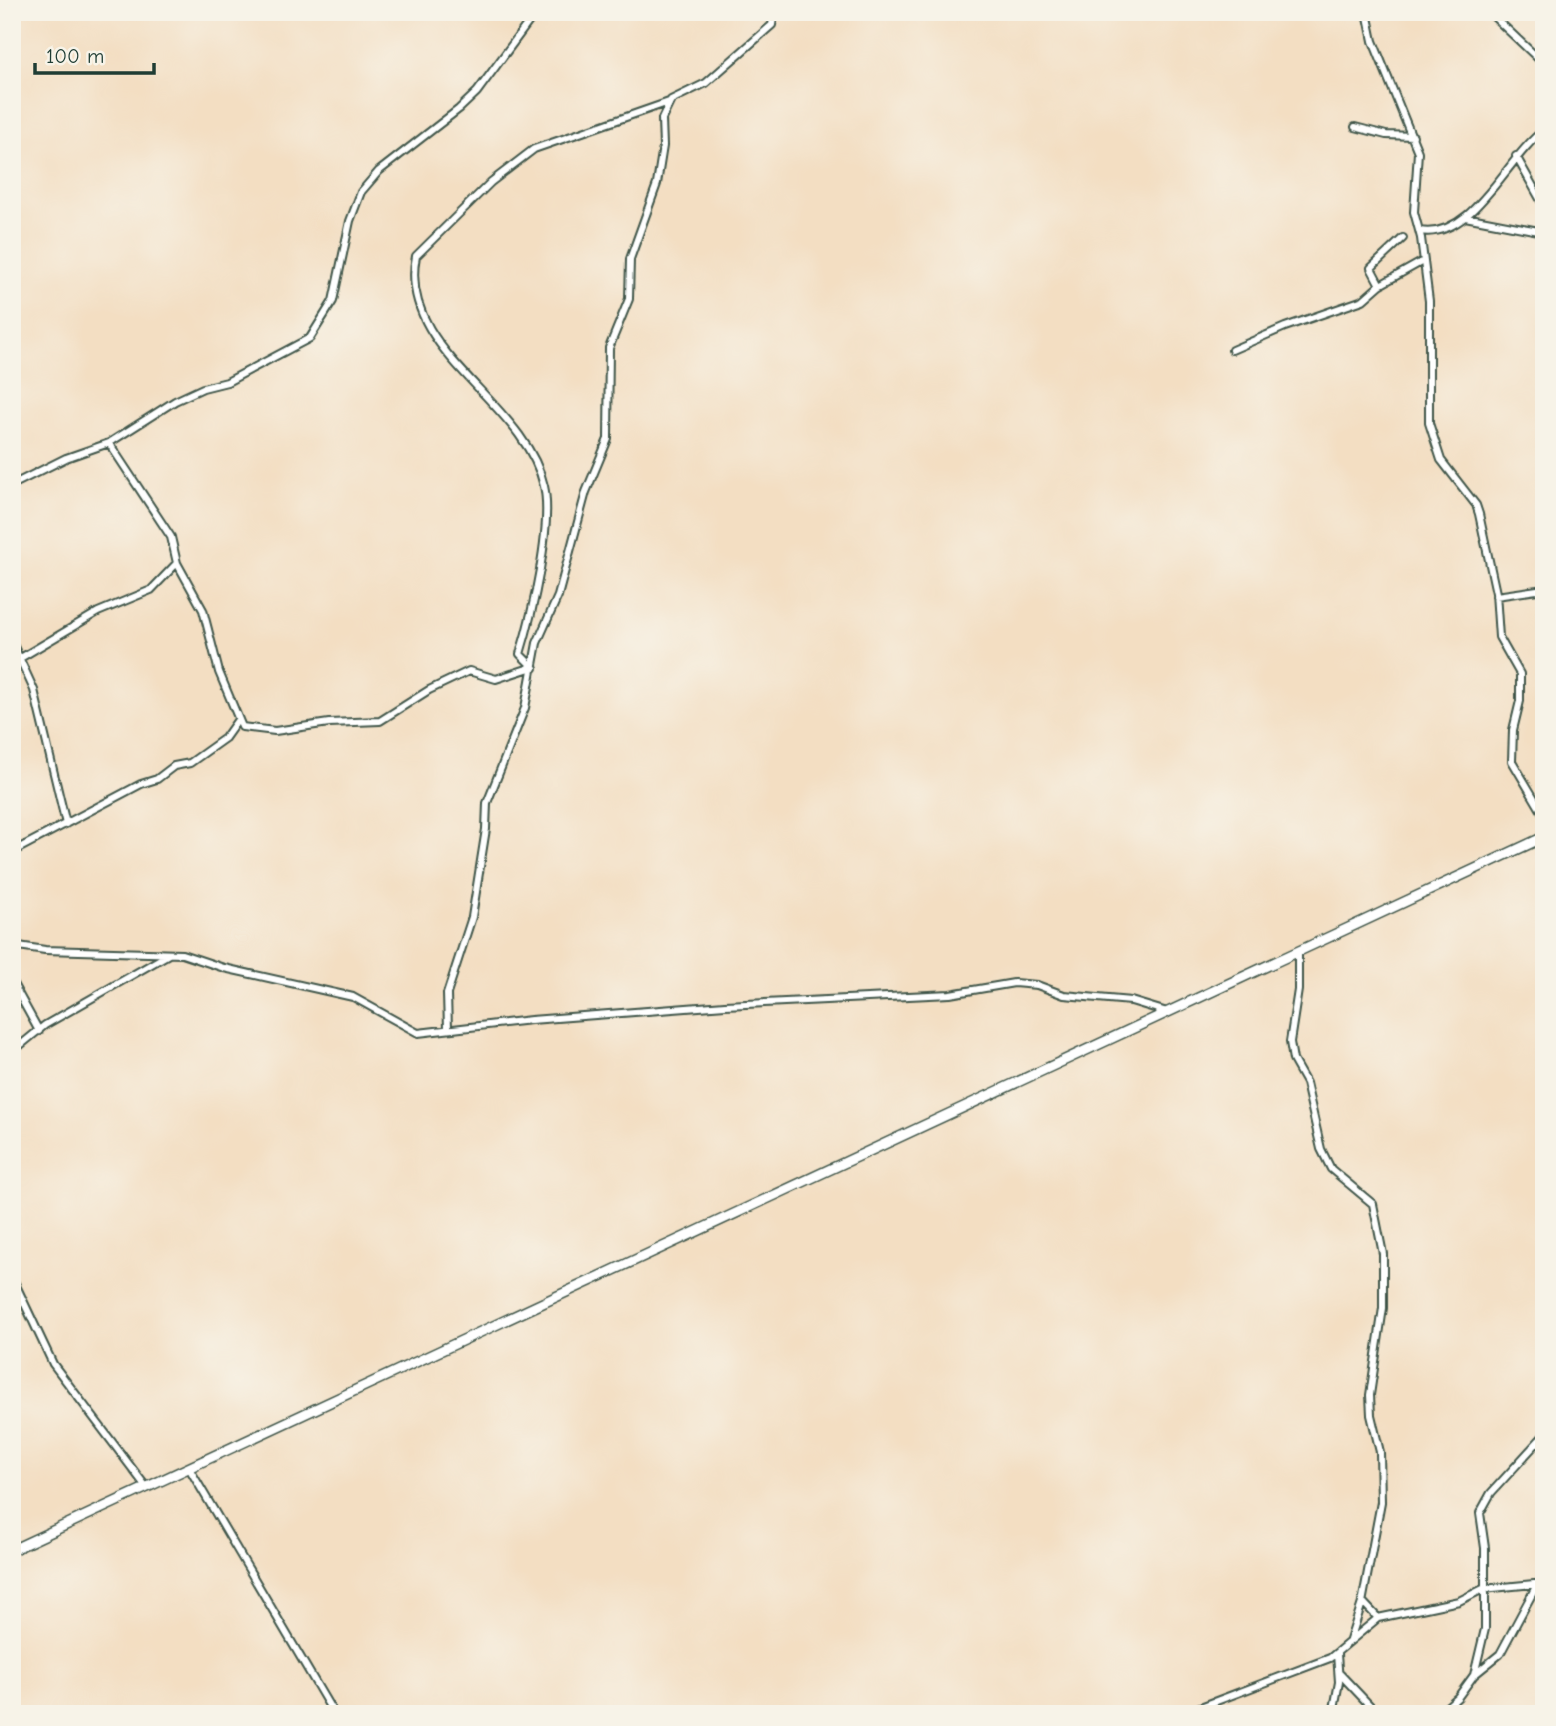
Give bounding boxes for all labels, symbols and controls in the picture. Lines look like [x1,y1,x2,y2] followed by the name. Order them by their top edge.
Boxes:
[35,32,154,76] scale bar
[46,44,104,68] text: 100 m

